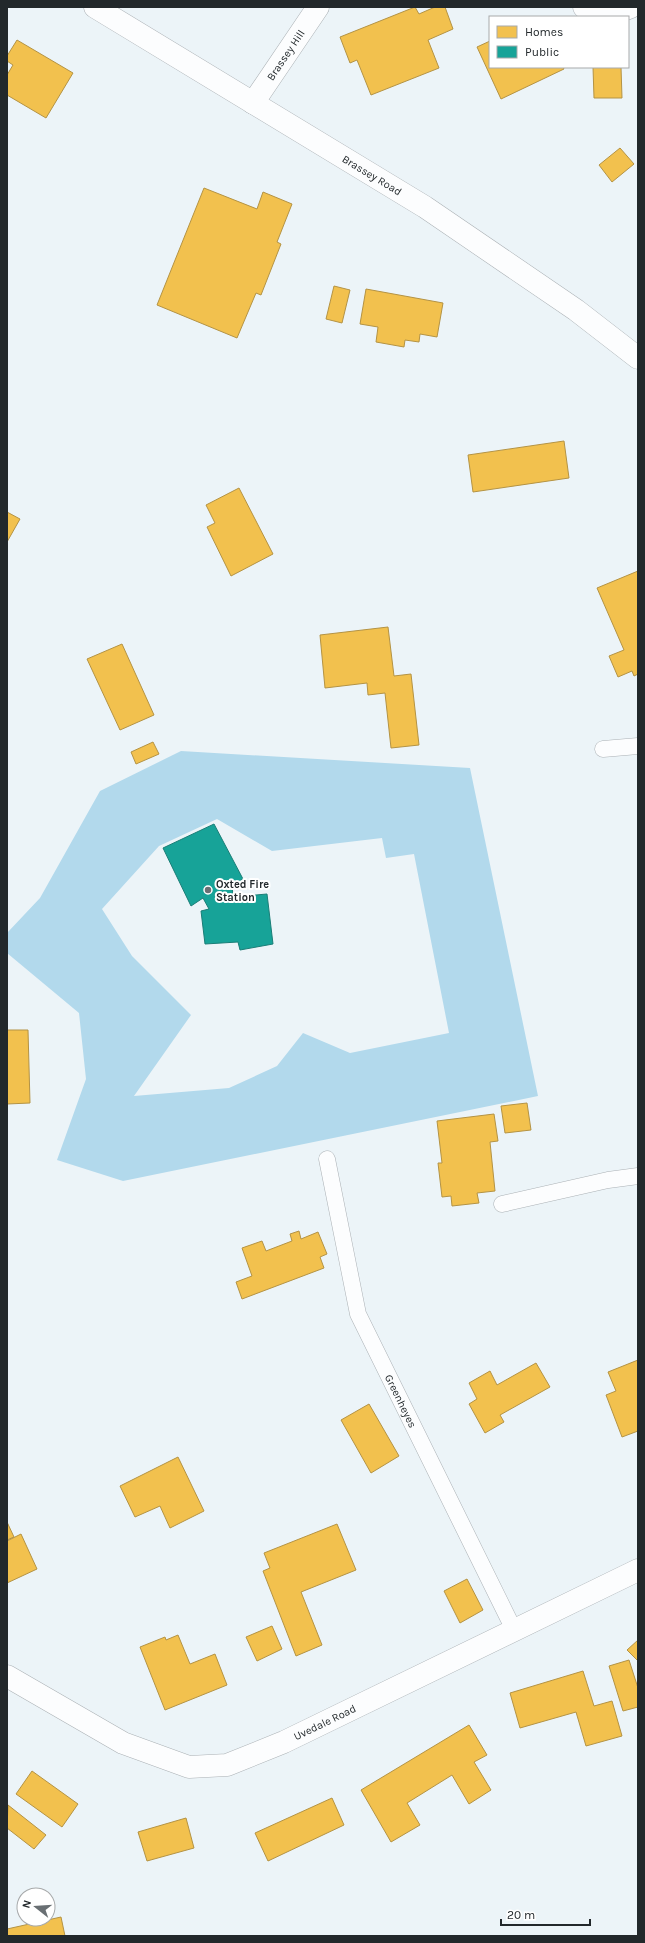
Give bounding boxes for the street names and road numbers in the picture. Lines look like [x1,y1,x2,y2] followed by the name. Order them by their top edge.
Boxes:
[264,27,308,83] street label: Brassey Hill
[340,152,404,198] street label: Brassey Road
[382,1372,419,1430] street label: Greenheyes
[292,1702,358,1743] street label: Uvedale Road

